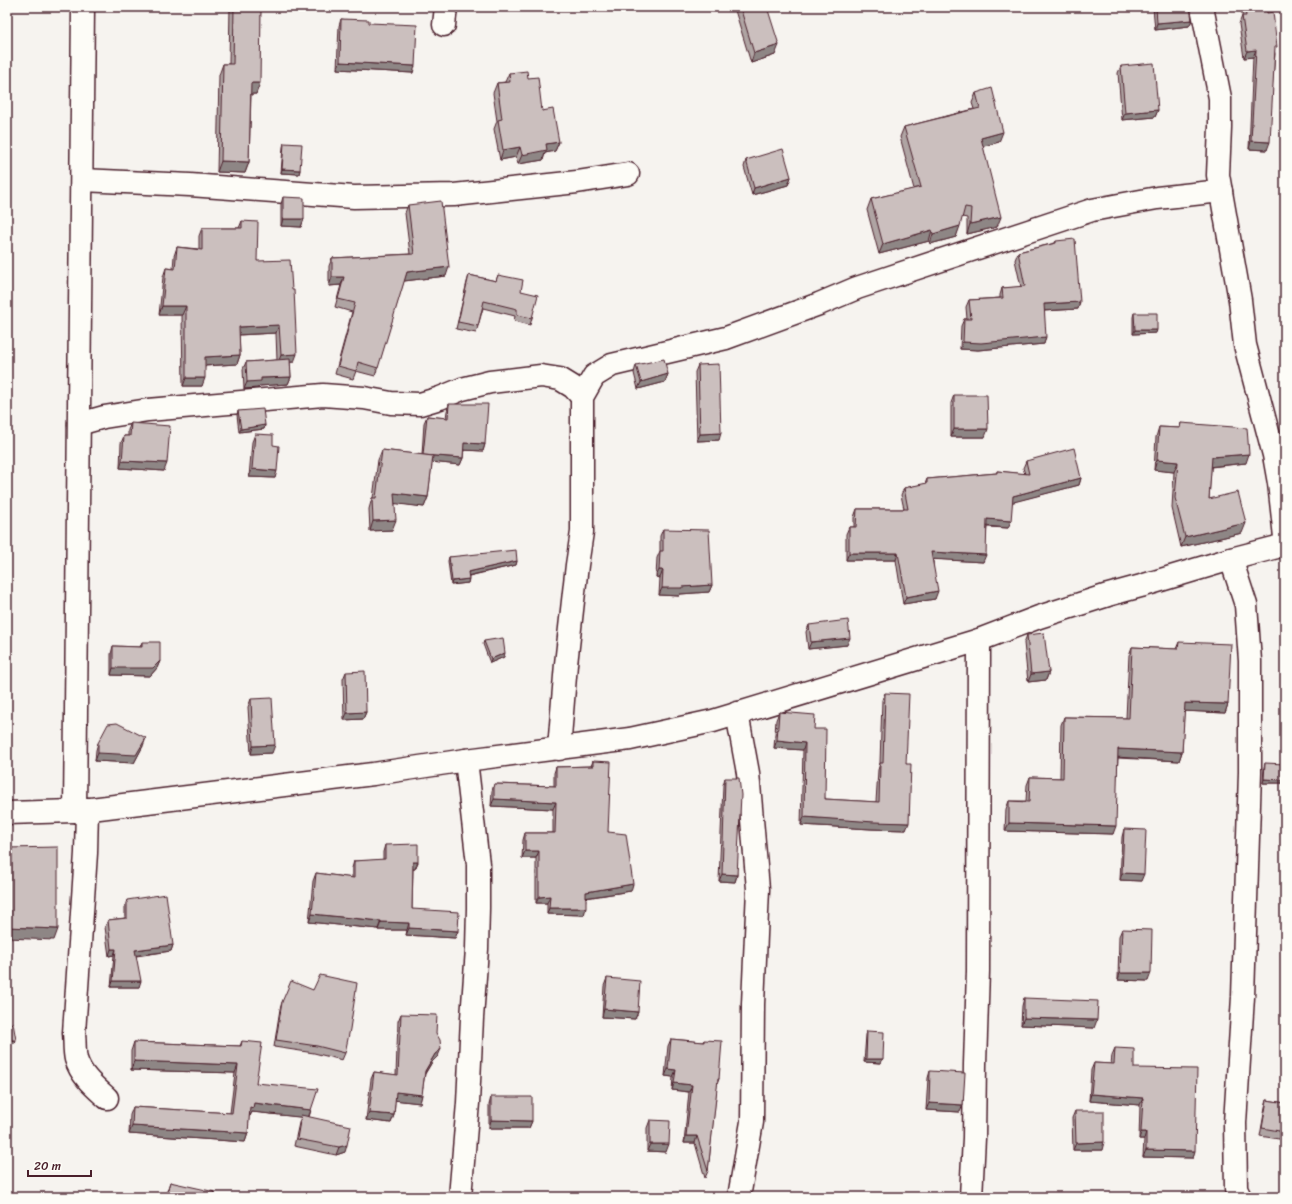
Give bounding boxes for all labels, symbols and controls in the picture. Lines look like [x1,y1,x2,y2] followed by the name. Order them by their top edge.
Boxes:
[28,1152,91,1178] scale bar
[34,1155,61,1177] text: 20 m

